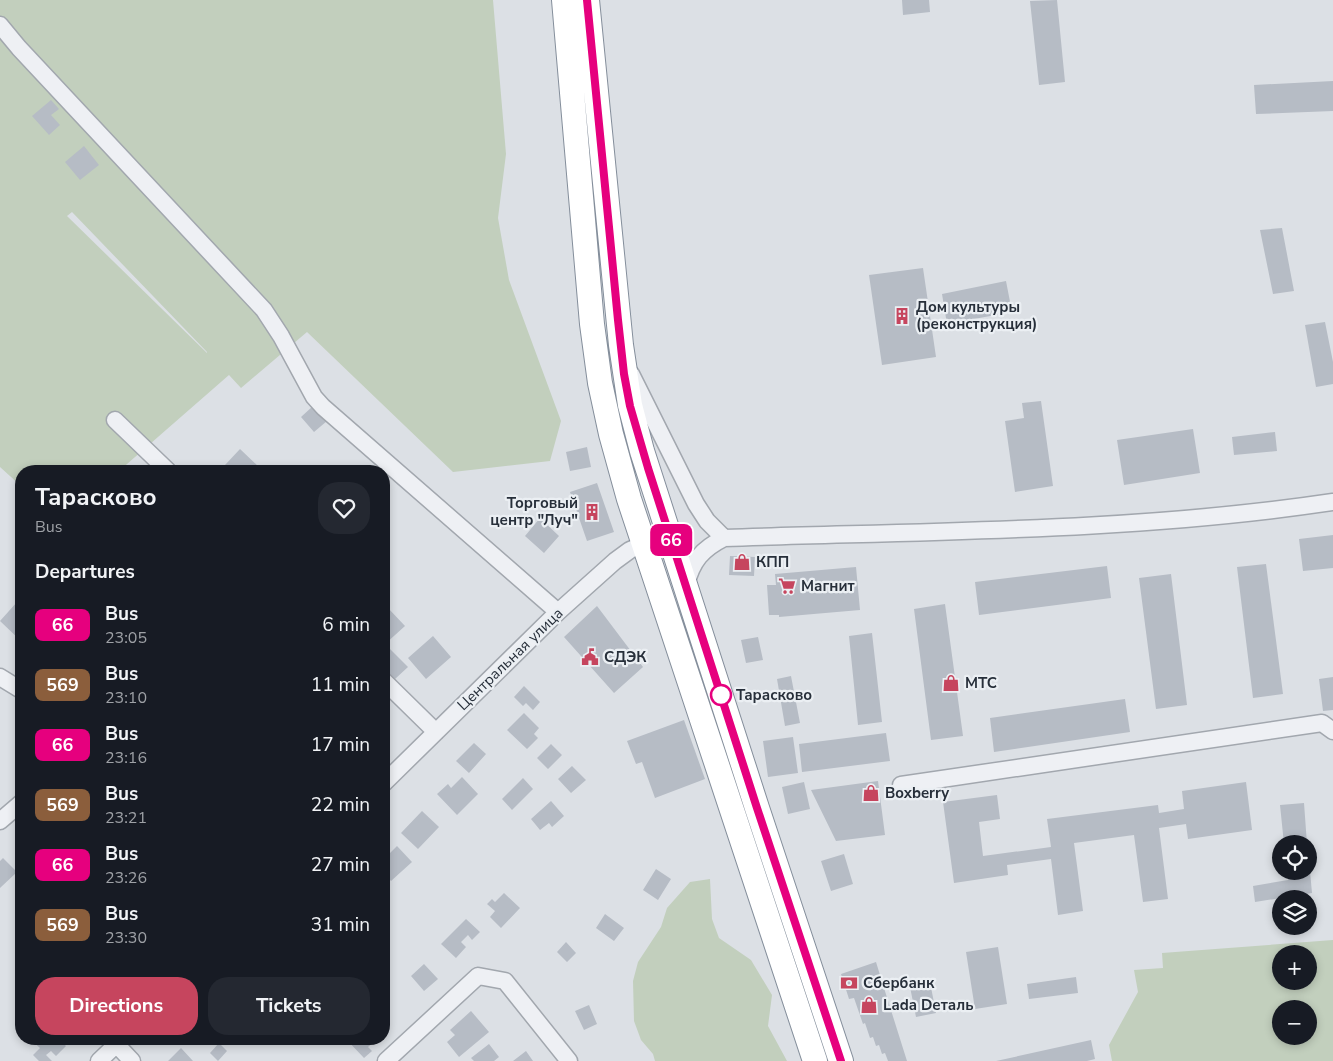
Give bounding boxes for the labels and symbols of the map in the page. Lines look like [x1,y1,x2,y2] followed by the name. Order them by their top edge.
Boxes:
[916,297,1037,334] place label: Дом культуры (реконструкция)
[892,306,912,326] building icon: Дом культуры (реконструкция)
[490,493,578,530] place label: Торговый центр "Луч"
[582,502,602,522] building icon: Торговый центр "Луч"
[648,524,694,556] line badge: 66
[732,552,752,572] shop icon: КПП
[756,552,789,572] place label: КПП
[777,576,797,596] supermarket icon: Магнит
[801,576,855,596] place label: Магнит
[453,603,567,715] street label: Центральная улица
[580,647,600,667] public building icon: СДЭК
[604,647,647,667] place label: СДЭК
[941,673,961,693] shop icon: МТС
[965,673,997,693] place label: МТС
[710,684,732,706] marker: Тарасково
[736,685,812,705] place label: Тарасково
[861,783,881,803] shop icon: Boxberry
[885,783,949,803] place label: Boxberry
[839,973,859,993] bank icon: Сбербанк
[863,973,935,993] place label: Сбербанк
[859,995,879,1015] shop icon: Lada Dеталь
[883,995,973,1015] place label: Lada Dеталь

